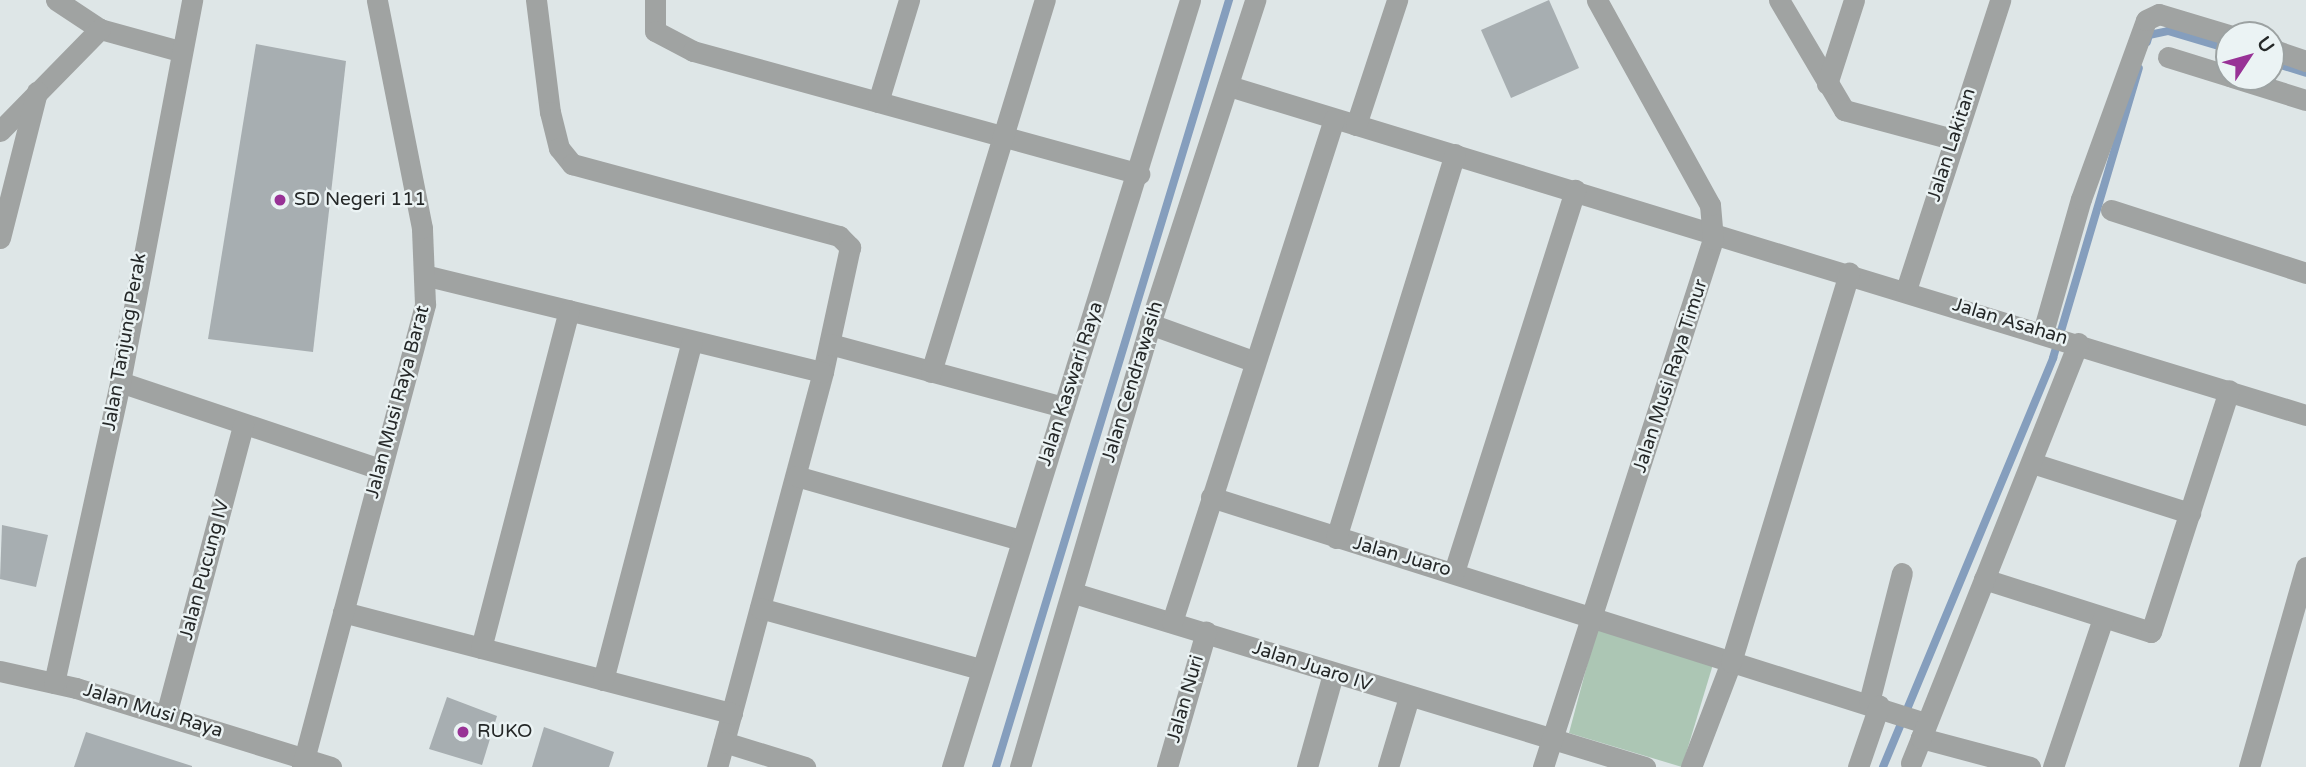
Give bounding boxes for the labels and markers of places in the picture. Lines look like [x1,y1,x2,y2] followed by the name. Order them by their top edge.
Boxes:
[294,189,426,211] place label: SD Negeri 111
[272,192,288,208] marker: SD Negeri 111
[477,721,533,743] place label: RUKO
[455,724,471,740] marker: RUKO

